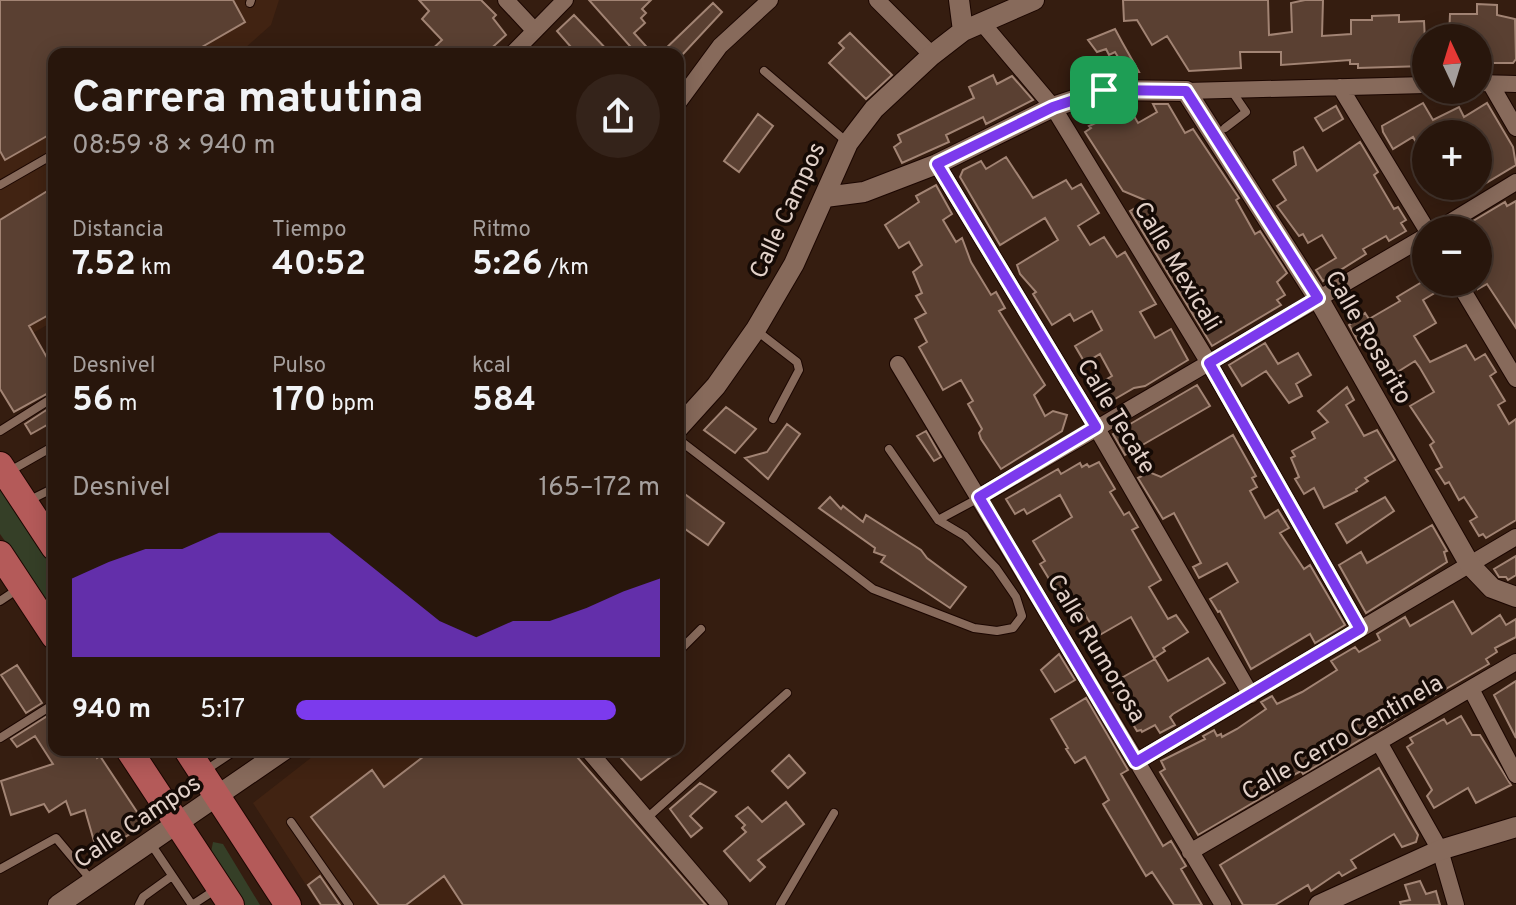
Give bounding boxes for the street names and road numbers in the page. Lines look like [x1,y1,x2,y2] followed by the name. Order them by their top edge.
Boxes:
[744,138,833,284] street label: Calle Campos
[1126,197,1227,337] street label: Calle Mexicali
[1317,266,1418,410] street label: Calle Rosarito
[1069,354,1161,480] street label: Calle Tecate
[1039,569,1151,729] street label: Calle Rumorosa
[1237,669,1449,809] street label: Calle Cerro Centinela
[69,769,207,876] street label: Calle Campos

